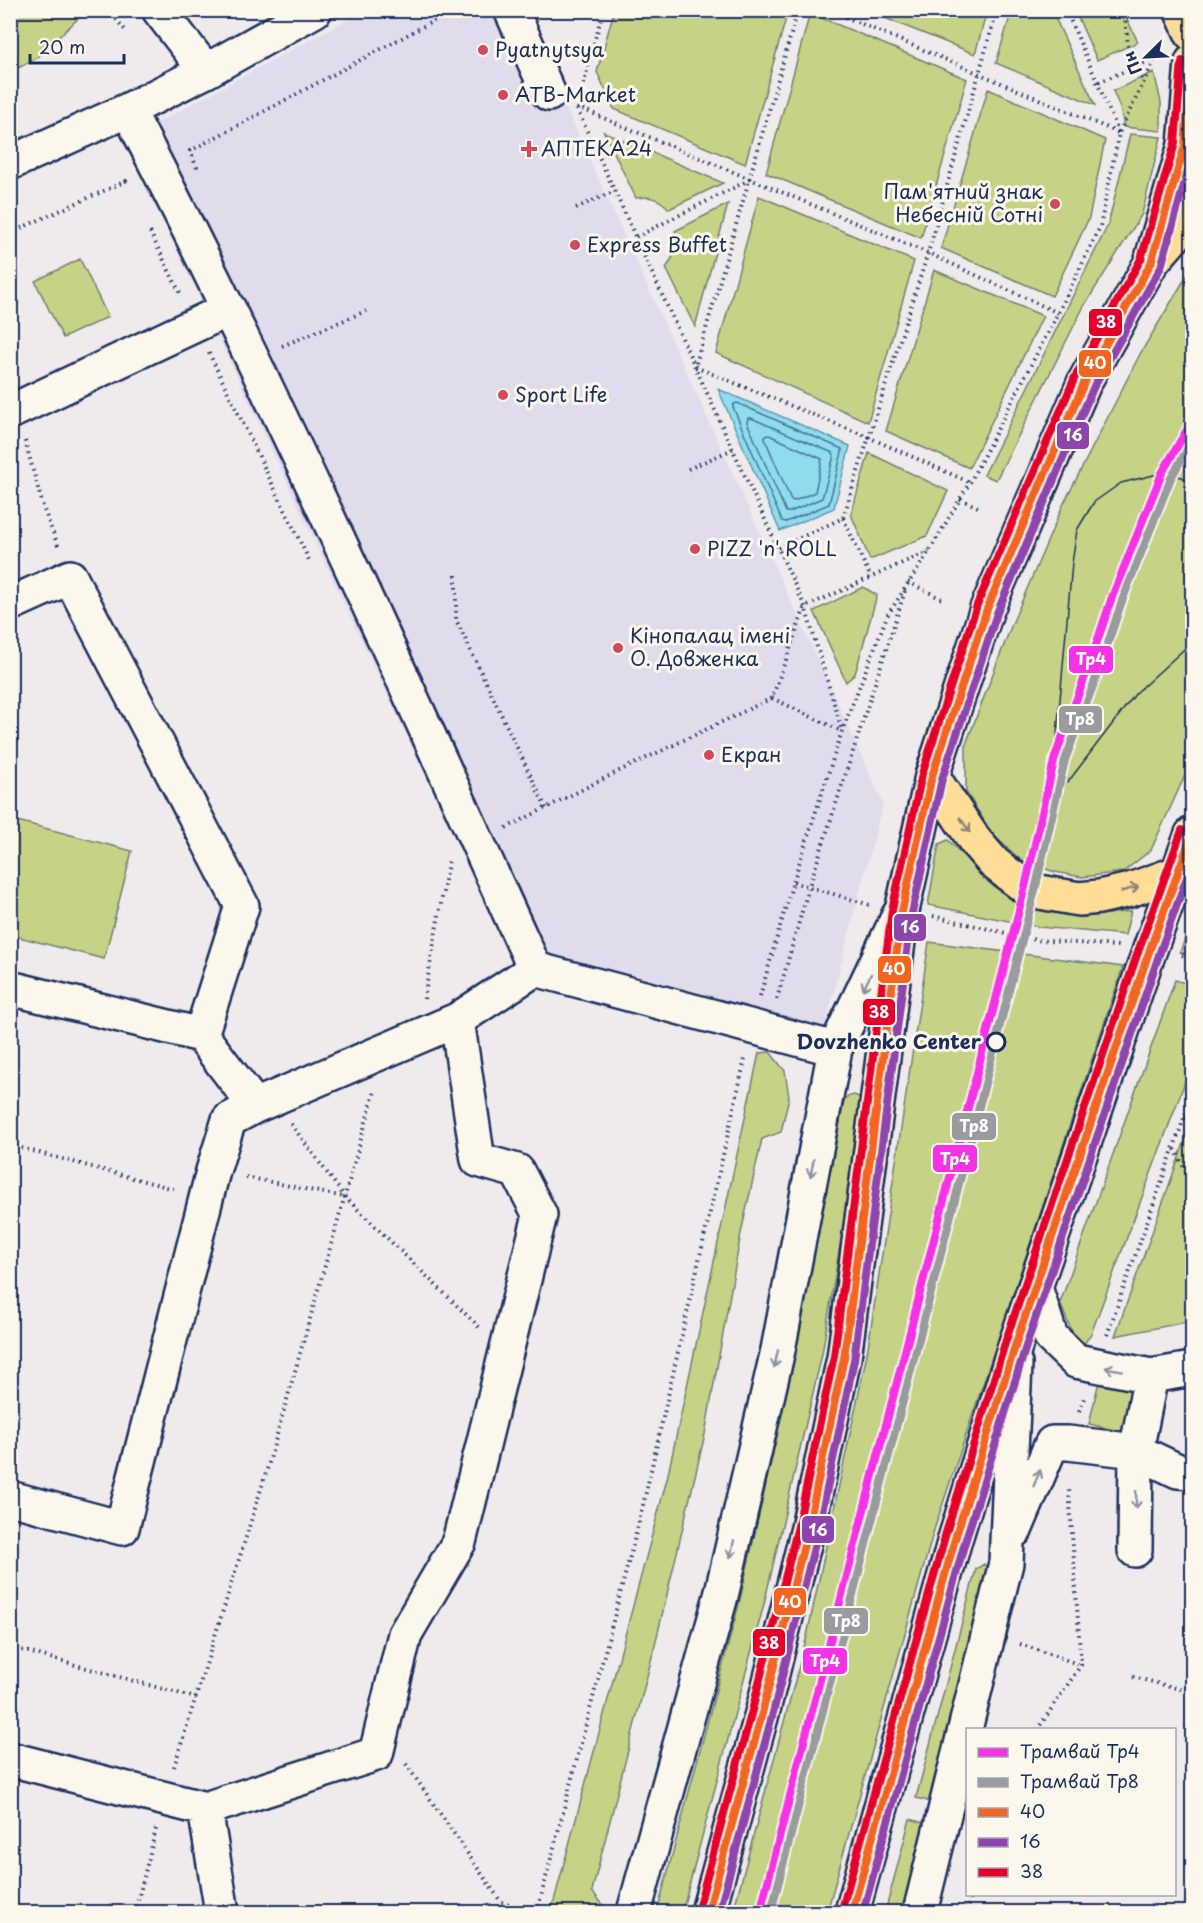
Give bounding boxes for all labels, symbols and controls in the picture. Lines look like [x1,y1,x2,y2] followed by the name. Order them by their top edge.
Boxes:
[30,27,124,65] scale bar
[1116,27,1176,87] north arrow
[39,33,85,60] text: 20 m
[495,34,605,64] place label: Pyatnytsya
[476,43,490,57] marker: Pyatnytsya
[1116,48,1147,79] text: Пн
[515,79,636,109] place label: ATB-Market
[496,88,510,102] marker: ATB-Market
[541,133,652,163] place label: АПТЕКА24
[522,142,536,156] marker: АПТЕКА24
[884,176,1043,229] place label: Пам'ятний знак Небесній Сотні
[1048,197,1062,211] marker: Пам'ятний знак Небесній Сотні
[587,229,727,259] place label: Express Buffet
[568,238,582,252] marker: Express Buffet
[1088,308,1123,337] line badge: 38
[1096,309,1116,333] text: 38
[1078,349,1112,378] line badge: 40
[1084,350,1107,374] text: 40
[515,379,607,409] place label: Sport Life
[496,388,510,402] marker: Sport Life
[1056,421,1090,450] line badge: 16
[1064,422,1082,446] text: 16
[707,533,837,563] place label: PIZZ 'n' ROLL
[688,542,702,556] marker: PIZZ 'n' ROLL
[630,620,790,673] place label: Кінопалац імені О. Довженка
[611,641,625,655] marker: Кінопалац імені О. Довженка
[1068,645,1114,674] line badge: Тр4
[1076,646,1106,670] text: Тр4
[1058,705,1103,734] line badge: Тр8
[1065,706,1095,730] text: Тр8
[721,739,782,769] place label: Екран
[702,748,716,762] marker: Екран
[959,816,971,833] one-way arrow
[1120,883,1139,894] one-way arrow
[893,913,927,942] line badge: 16
[901,914,919,938] text: 16
[877,955,912,984] line badge: 40
[883,956,906,980] text: 40
[860,973,872,991] one-way arrow
[862,998,896,1026] line badge: 38
[869,999,889,1023] text: 38
[796,1026,982,1056] place label: Dovzhenko Center
[986,1032,1006,1052] marker: Dovzhenko Center
[951,1112,997,1141] line badge: Тр8
[959,1113,989,1137] text: Тр8
[932,1144,978,1173] line badge: Тр4
[940,1146,970,1170] text: Тр4
[806,1157,817,1177] one-way arrow
[769,1349,781,1368] one-way arrow
[1105,1363,1124,1374] one-way arrow
[1032,1469,1043,1487] one-way arrow
[1130,1490,1141,1510] one-way arrow
[801,1515,835,1544] line badge: 16
[809,1517,827,1541] text: 16
[726,1539,737,1558] one-way arrow
[773,1587,807,1616] line badge: 40
[779,1589,802,1613] text: 40
[823,1607,869,1635] line badge: Тр8
[831,1608,861,1632] text: Тр8
[752,1628,786,1657] line badge: 38
[759,1630,779,1654] text: 38
[802,1647,848,1675] line badge: Тр4
[810,1648,840,1672] text: Тр4
[966,1728,1176,1896] legend
[1020,1737,1140,1764] text: Трамвай Тр4
[1020,1767,1139,1794] text: Трамвай Тр8
[1020,1797,1045,1824] text: 40
[1020,1827,1041,1854] text: 16
[1020,1857,1043,1884] text: 38

